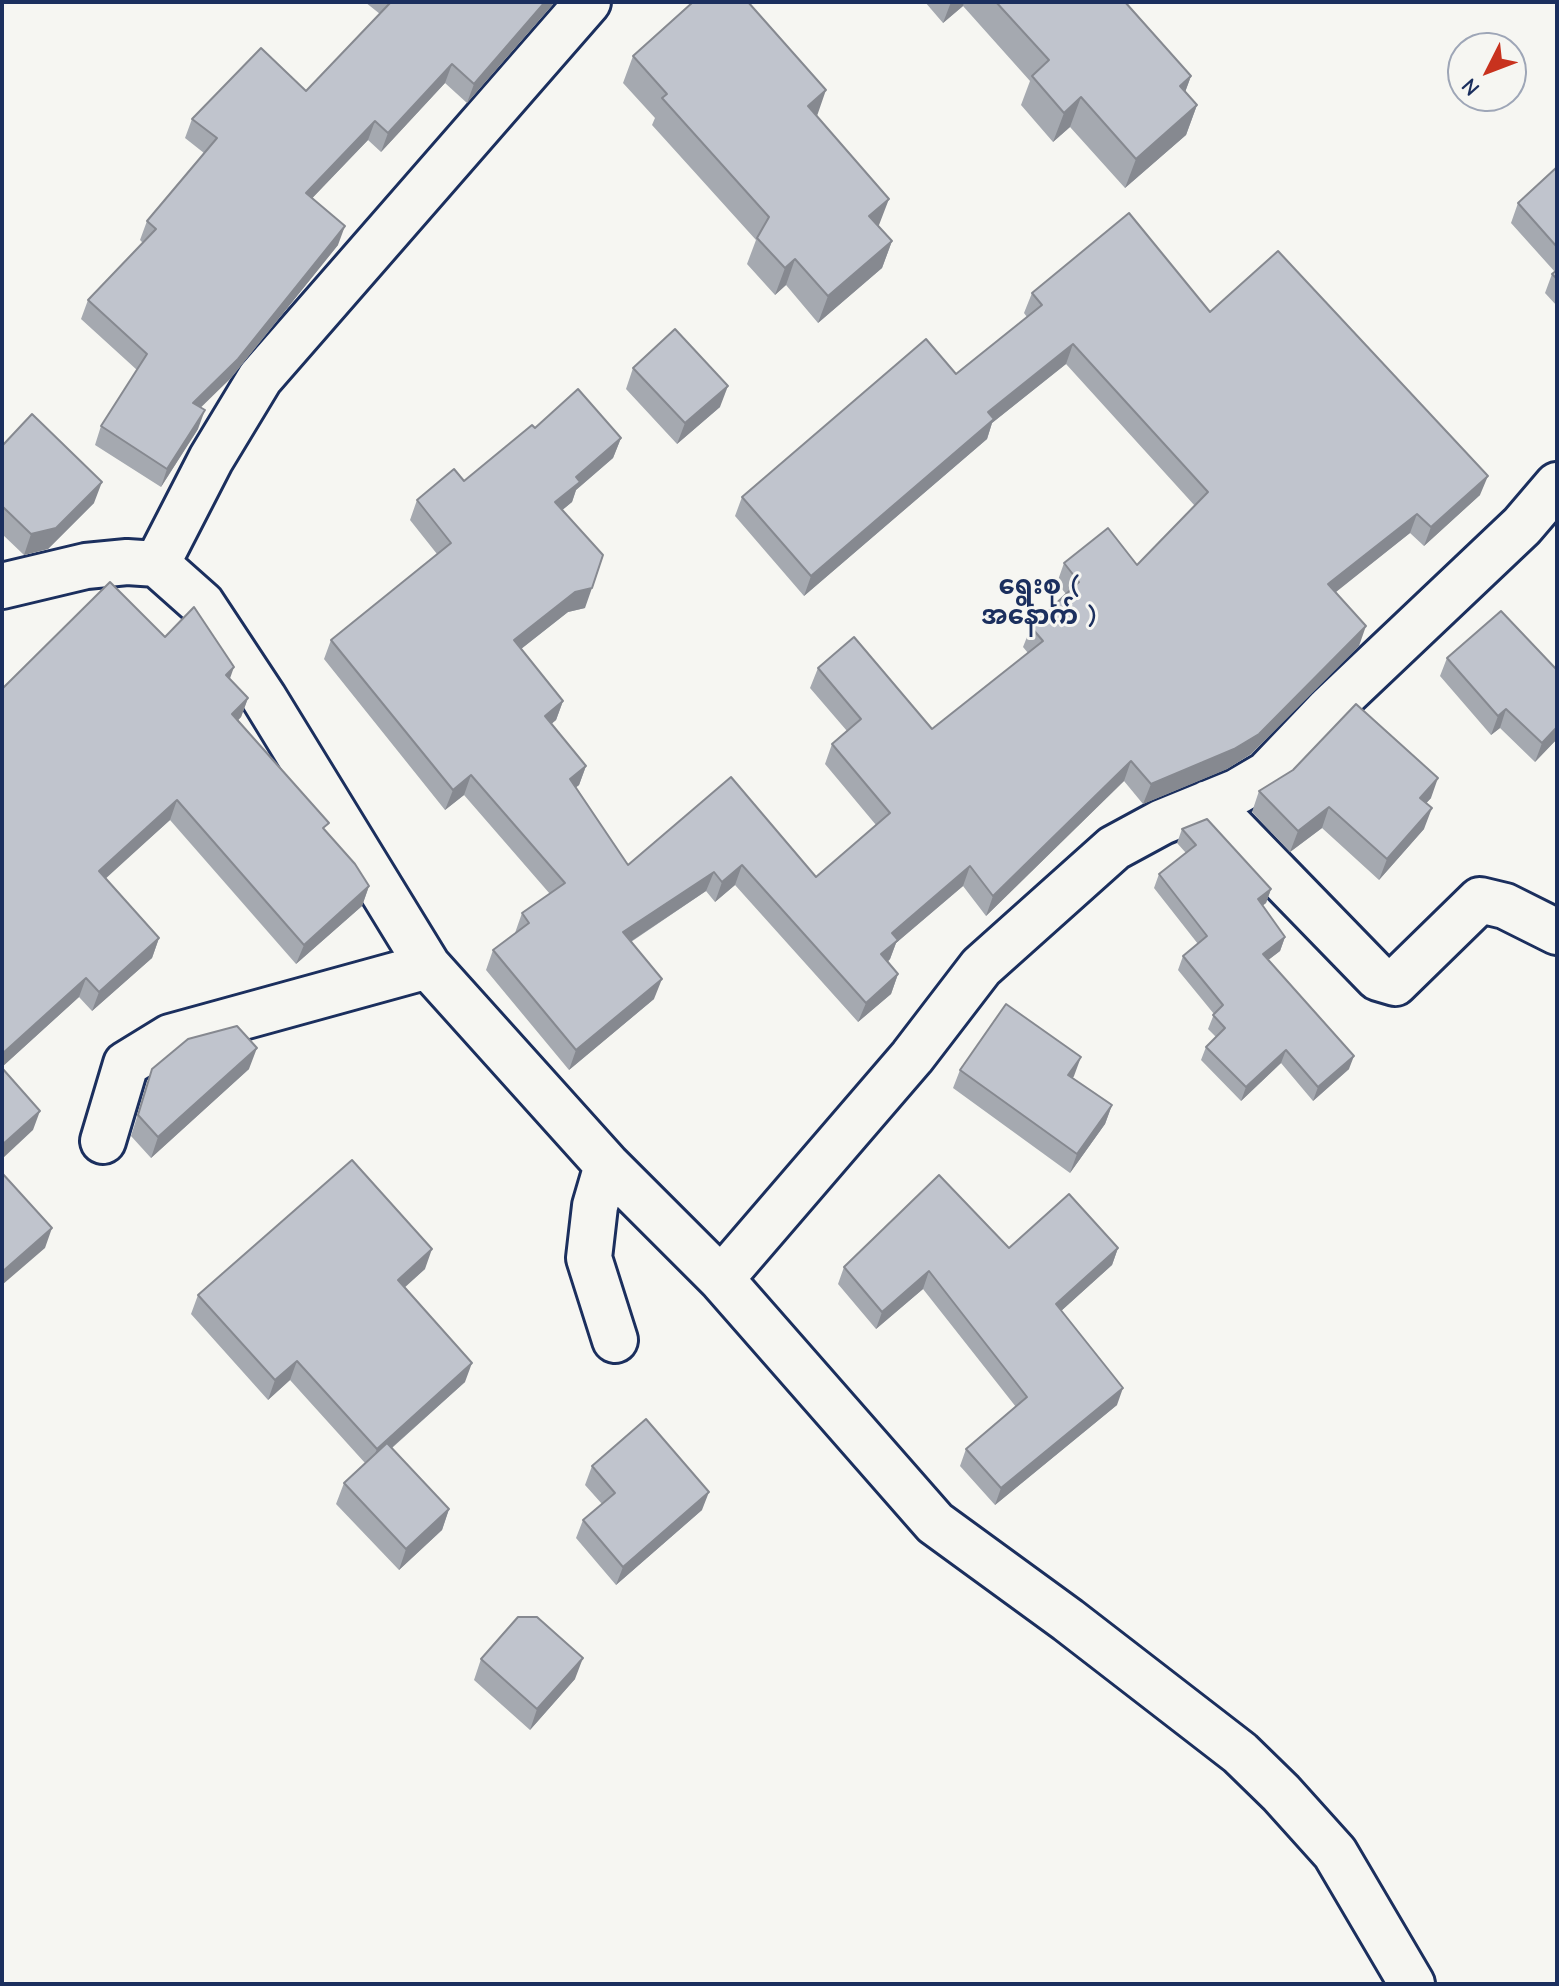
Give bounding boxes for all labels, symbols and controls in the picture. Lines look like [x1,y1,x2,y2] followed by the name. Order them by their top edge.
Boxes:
[1447,32,1527,112] north arrow
[1456,73,1485,101] text: N
[981,571,1097,632] district label: ရွေးစု ( အနောက် )

